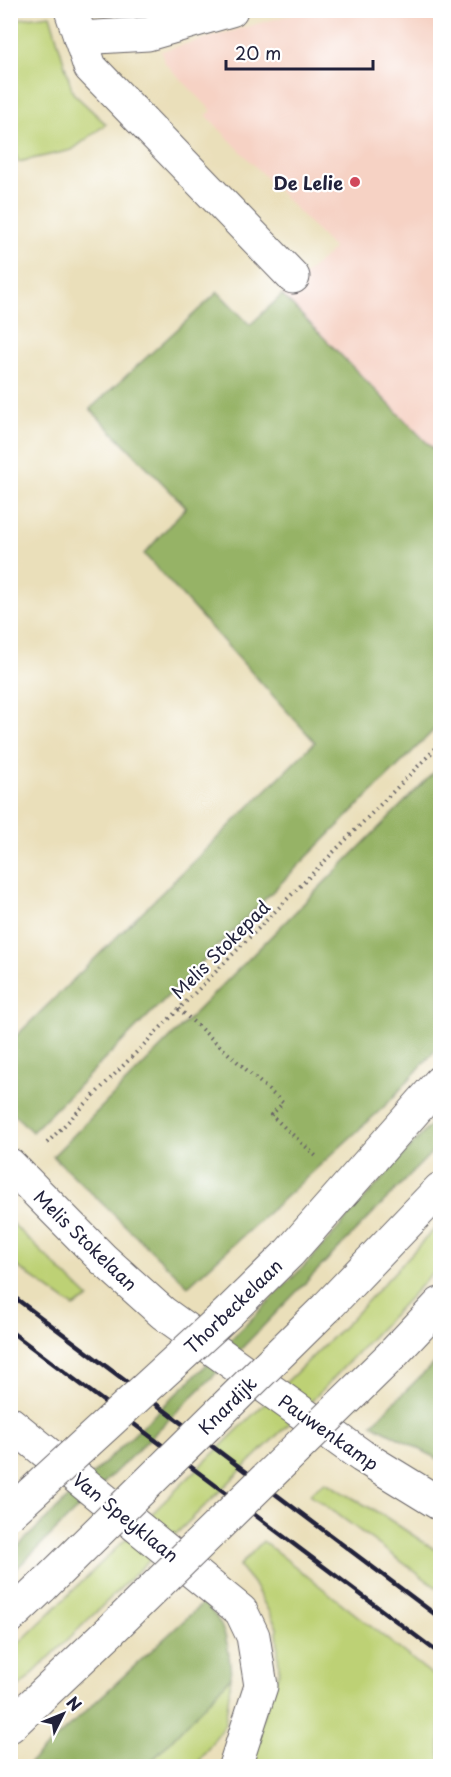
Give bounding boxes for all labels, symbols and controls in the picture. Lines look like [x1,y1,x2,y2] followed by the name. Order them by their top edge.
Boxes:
[226,33,373,71] scale bar
[235,39,281,66] text: 20 m
[273,169,343,196] place label: De Lelie
[348,175,362,189] marker: De Lelie
[165,894,275,1004] street label: Melis Stokepad
[28,1183,144,1297] street label: Melis Stokelaan
[178,1252,288,1360] street label: Thorbeckelaan
[192,1370,262,1440] street label: Knardijk
[273,1387,385,1477] street label: Pauwenkamp
[67,1466,185,1568] street label: Van Speyklaan
[33,1684,93,1744] north arrow
[62,1690,88,1716] text: N

